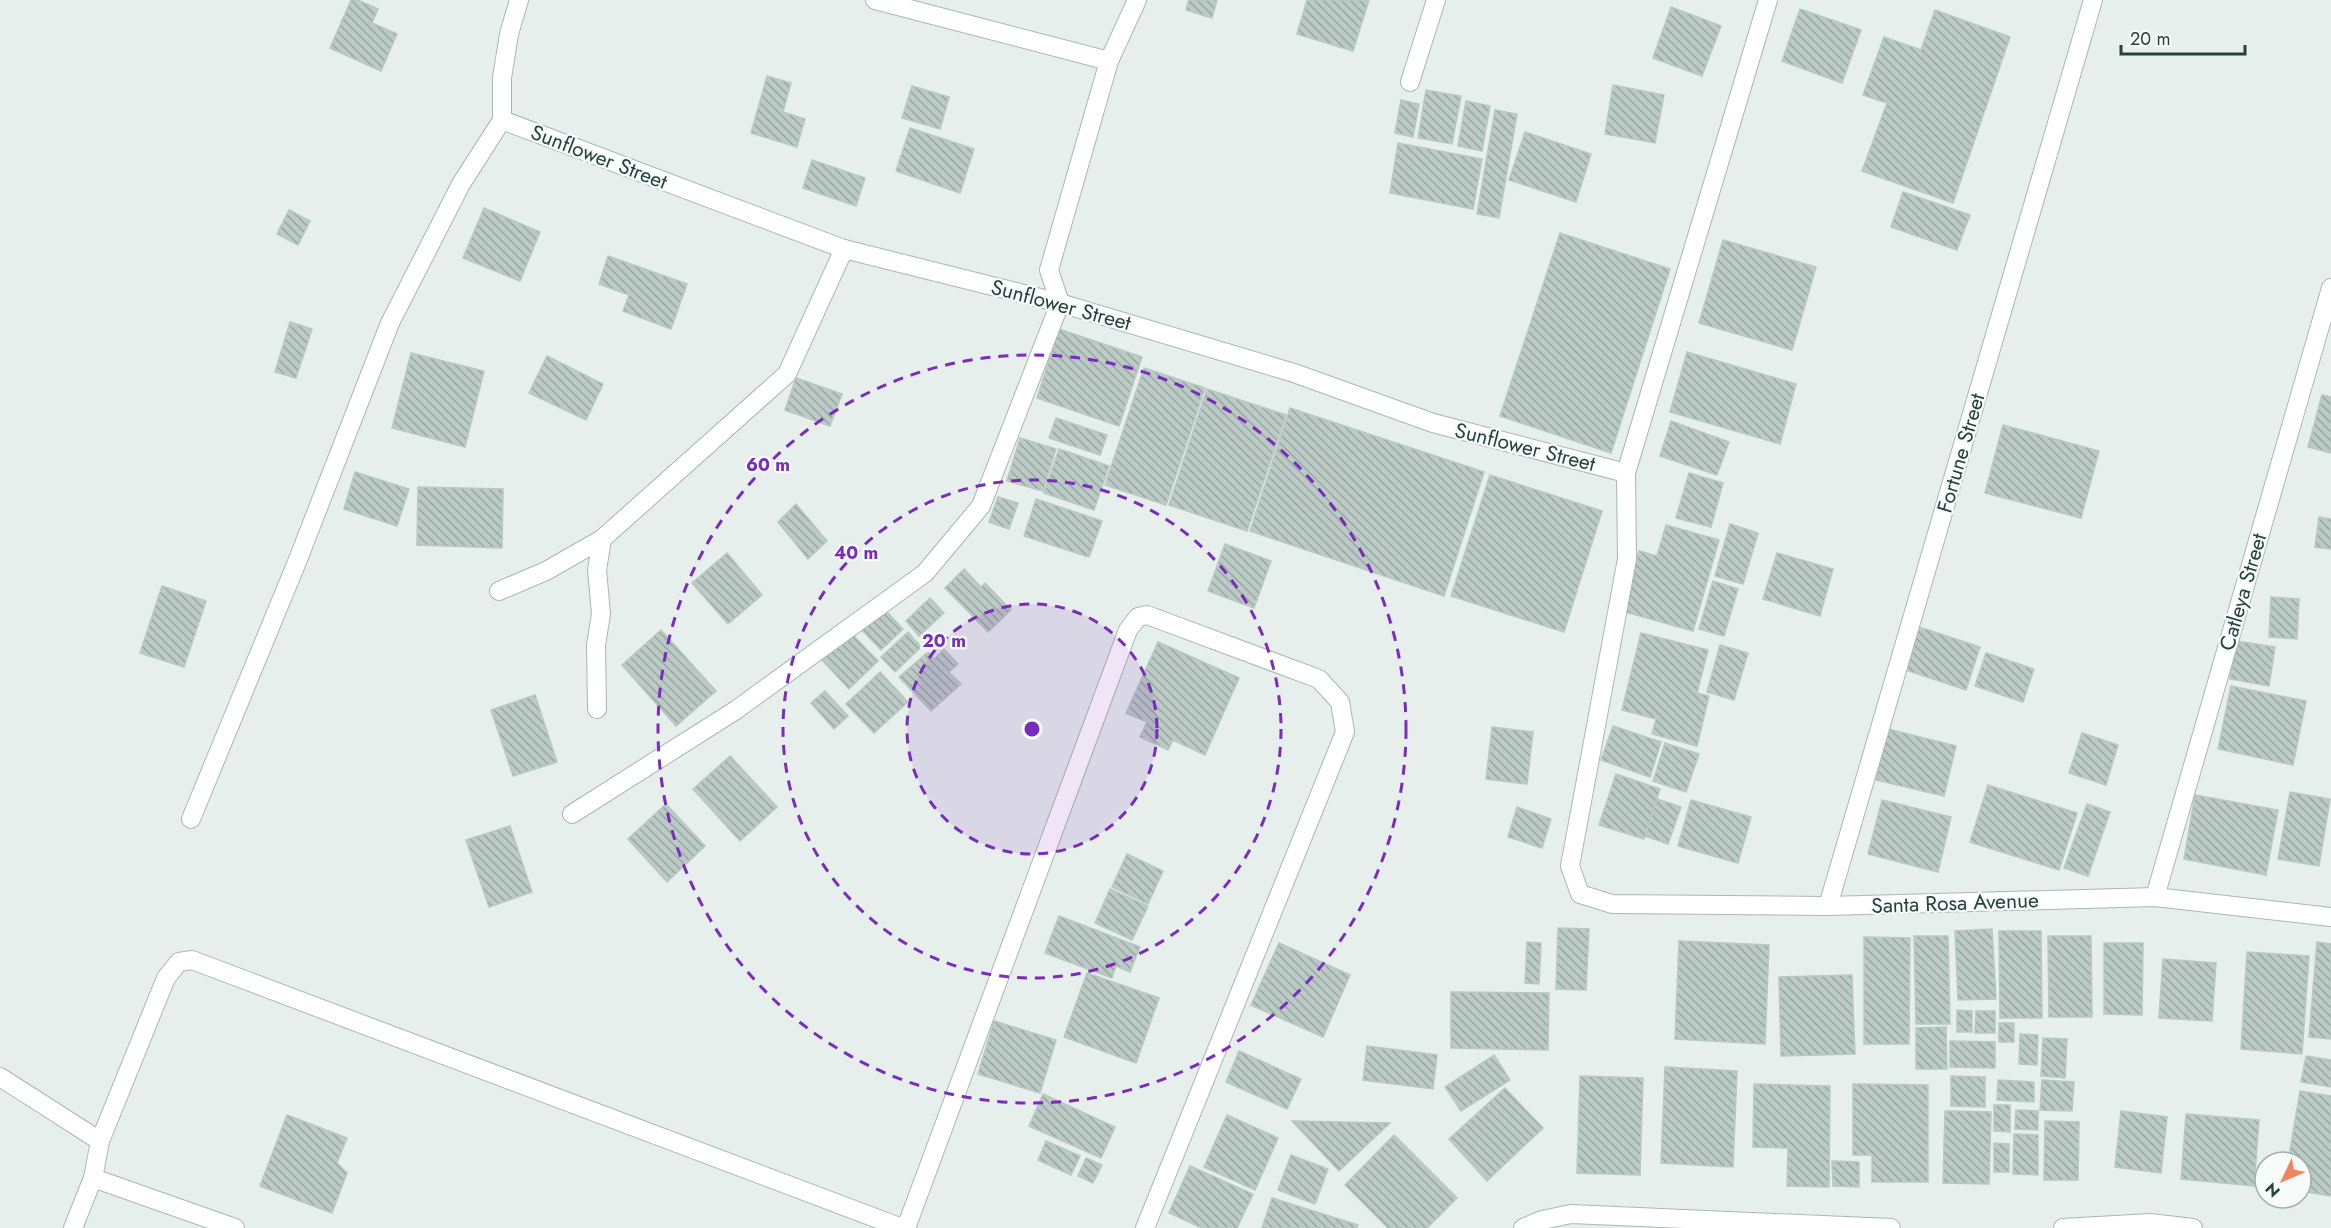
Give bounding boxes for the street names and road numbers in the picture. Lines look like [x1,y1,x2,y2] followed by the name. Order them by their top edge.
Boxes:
[526,117,672,197] street label: Sunflower Street
[988,272,1134,338] street label: Sunflower Street
[1930,390,1992,516] street label: Fortune Street
[1452,415,1598,479] street label: Sunflower Street
[2212,530,2274,654] street label: Catleya Street
[1871,885,2039,921] street label: Santa Rosa Avenue

